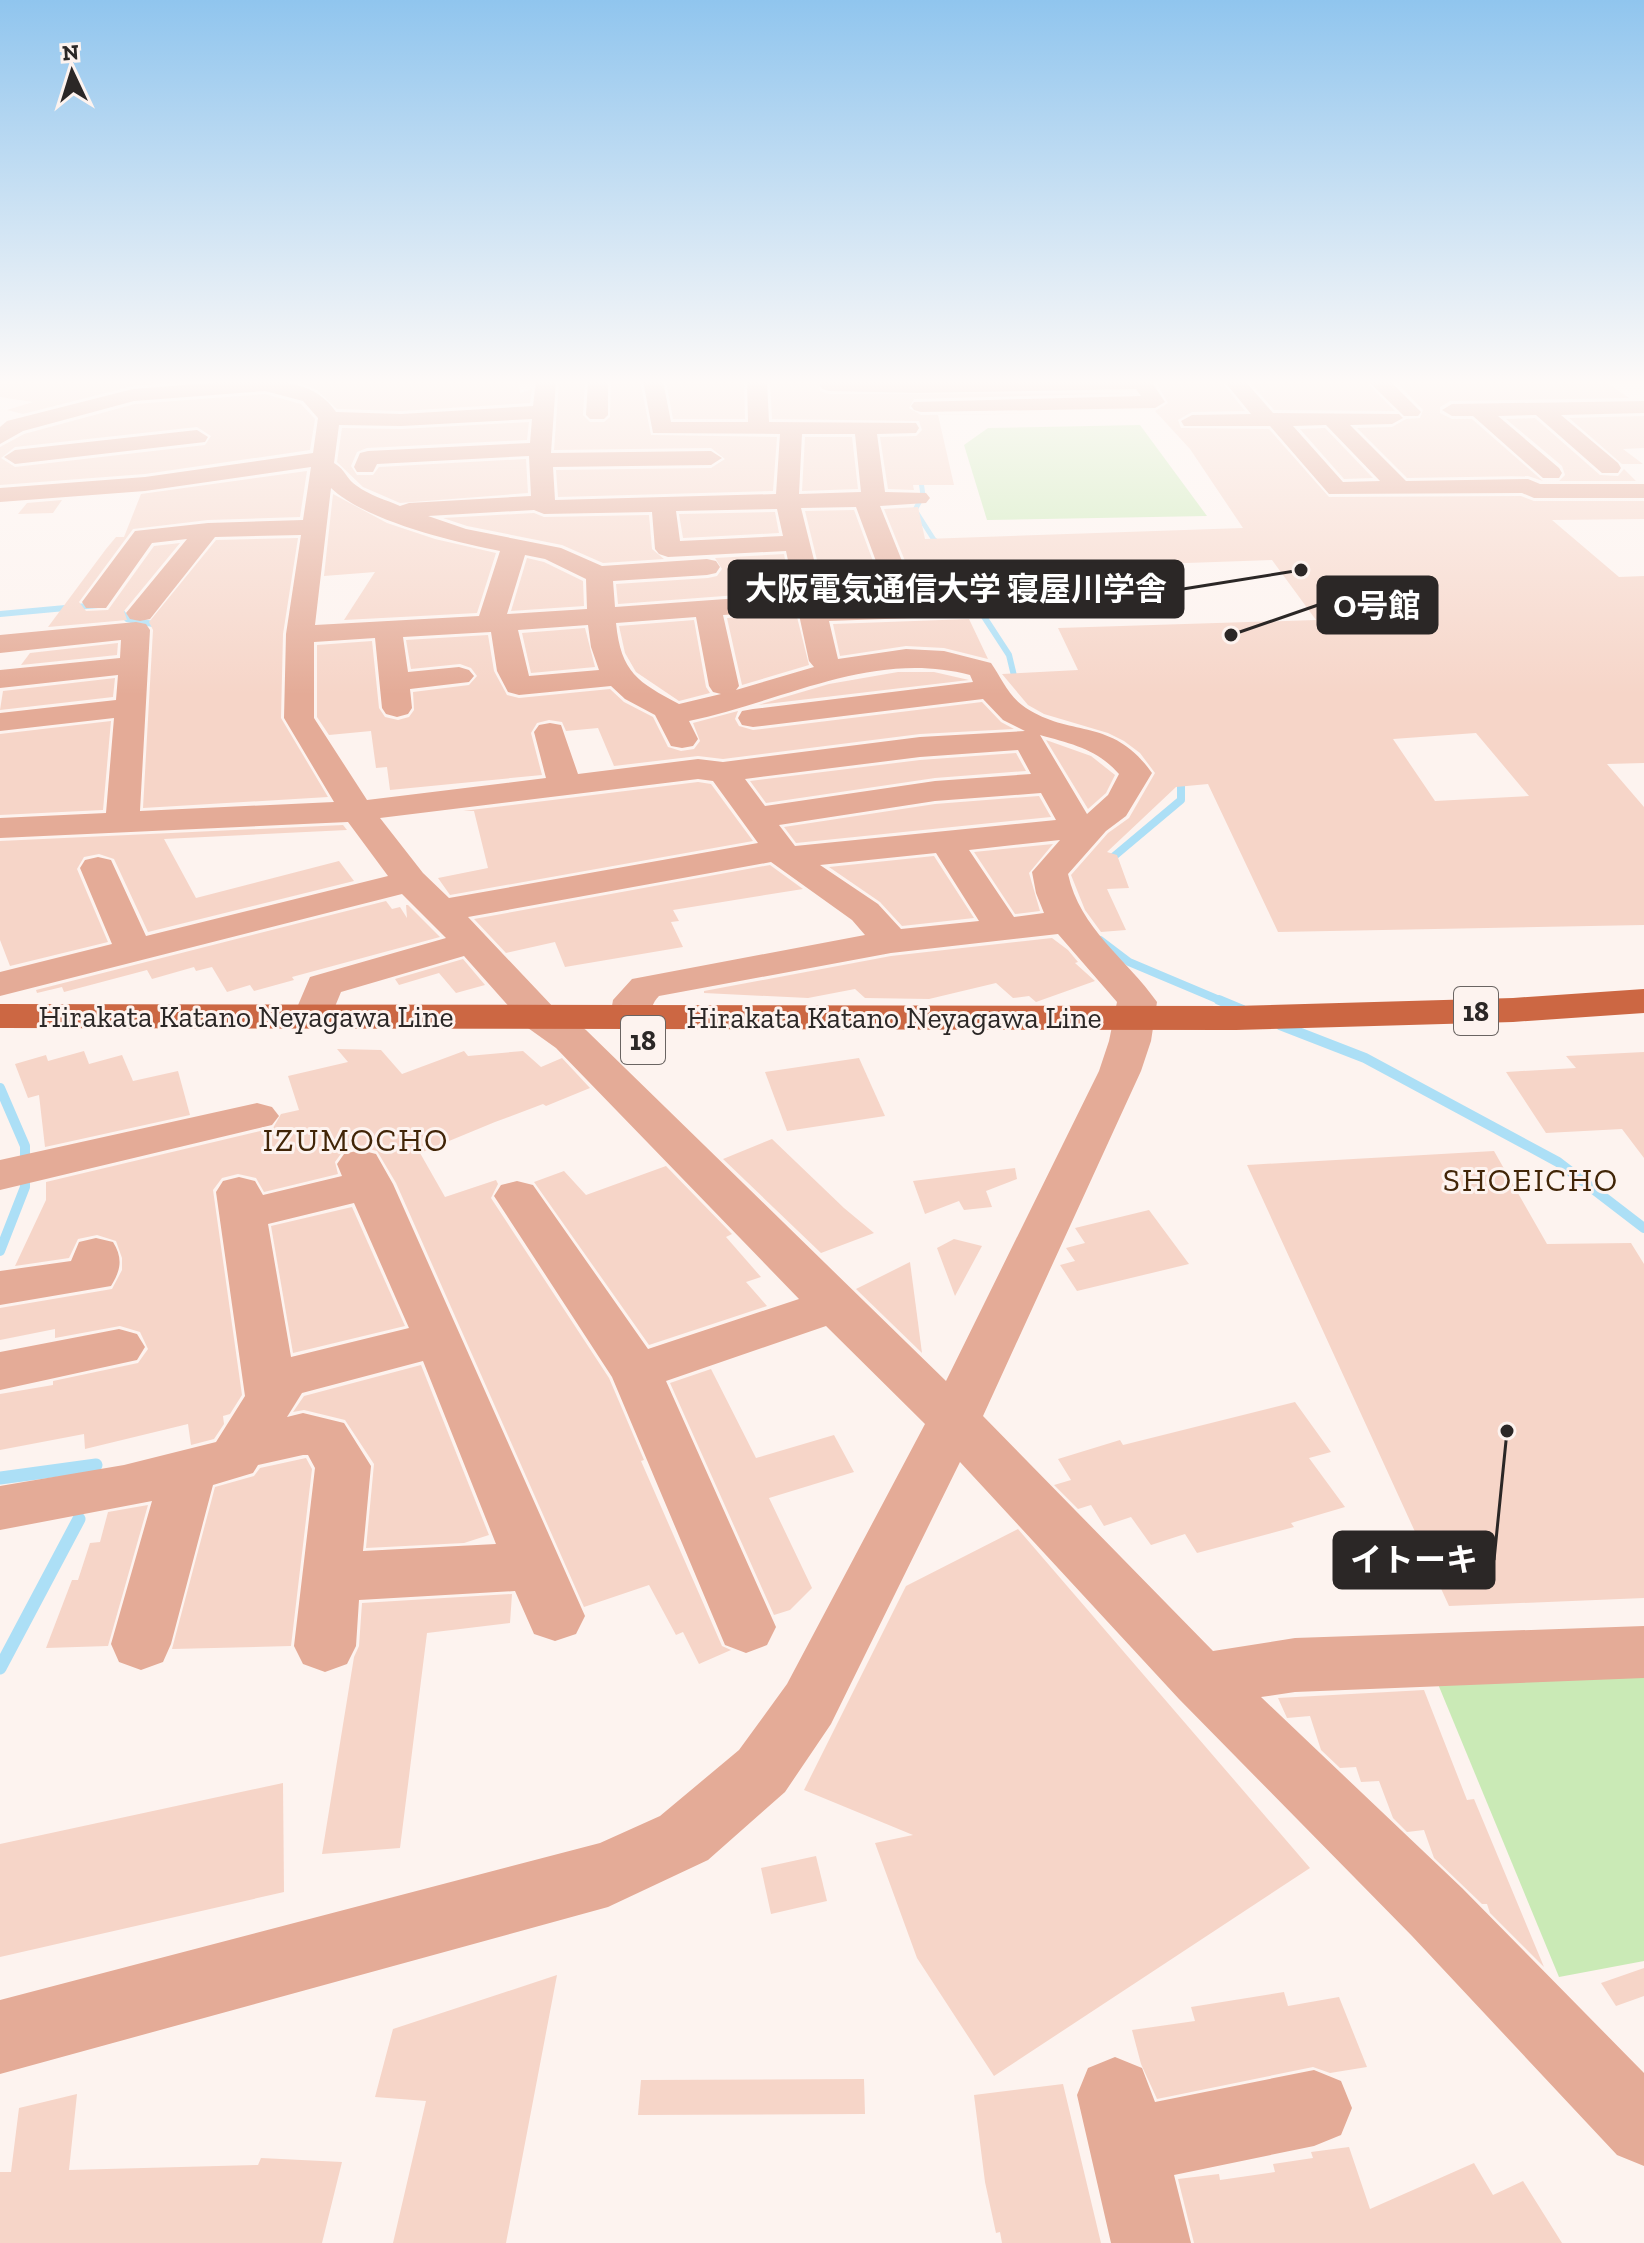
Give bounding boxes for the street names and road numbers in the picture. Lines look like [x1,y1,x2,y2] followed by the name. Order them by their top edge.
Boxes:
[1454,987,1498,1035] road number: 18
[39,999,453,1035] street label: Hirakata Katano Neyagawa Line
[687,1000,1101,1036] street label: Hirakata Katano Neyagawa Line
[621,1016,665,1064] road number: 18

